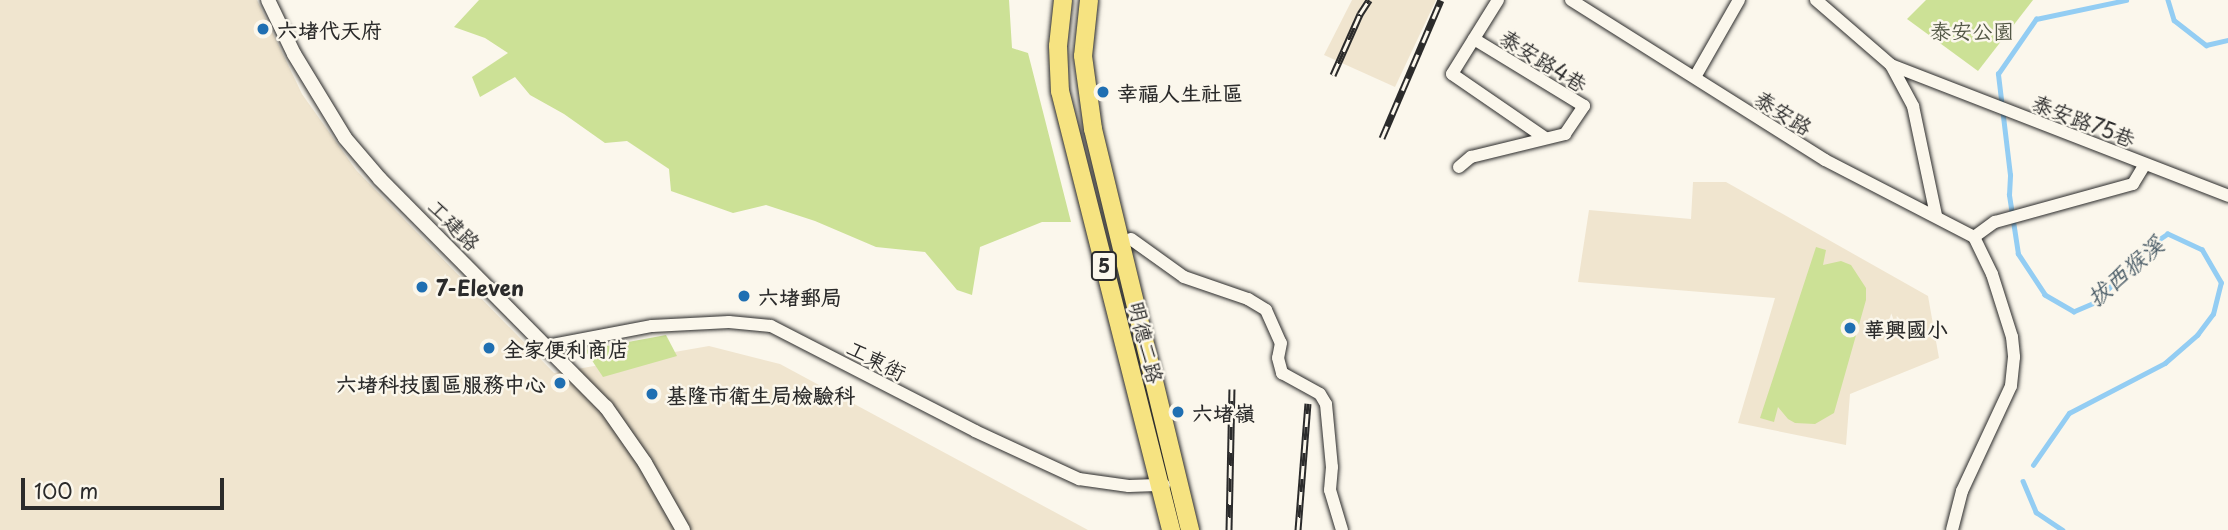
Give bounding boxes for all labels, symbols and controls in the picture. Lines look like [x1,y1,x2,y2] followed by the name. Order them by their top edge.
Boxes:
[277,16,382,42] place label: 六堵代天府
[1930,17,2014,43] park label: 泰安公園
[255,21,271,37] marker: 六堵代天府
[1496,23,1592,97] street label: 泰安路4巷
[1117,79,1243,105] place label: 幸福人生社區
[1095,84,1111,100] marker: 幸福人生社區
[1751,85,1817,139] street label: 泰安路
[2029,89,2139,151] street label: 泰安路75巷
[424,193,486,255] street label: 工建路
[2081,230,2169,312] water label: 拔西猴溪
[1090,250,1118,282] road number: 5
[436,274,524,300] place label: 7-Eleven
[414,279,430,295] marker: 7-Eleven
[758,283,842,309] place label: 六堵郵局
[736,288,752,304] marker: 六堵郵局
[1125,298,1169,386] street label: 明德二路
[1864,315,1948,341] place label: 華興國小
[1842,320,1858,336] marker: 華興國小
[843,333,911,385] street label: 工東街
[503,335,629,361] place label: 全家便利商店
[481,340,497,356] marker: 全家便利商店
[336,370,546,396] place label: 六堵科技園區服務中心
[552,375,568,391] marker: 六堵科技園區服務中心
[666,381,855,407] place label: 基隆市衛生局檢驗科
[644,386,660,402] marker: 基隆市衛生局檢驗科
[1192,399,1255,425] place label: 六堵嶺
[1170,404,1186,420] marker: 六堵嶺
[24,463,228,507] scale bar
[34,474,98,506] text: 100 m

